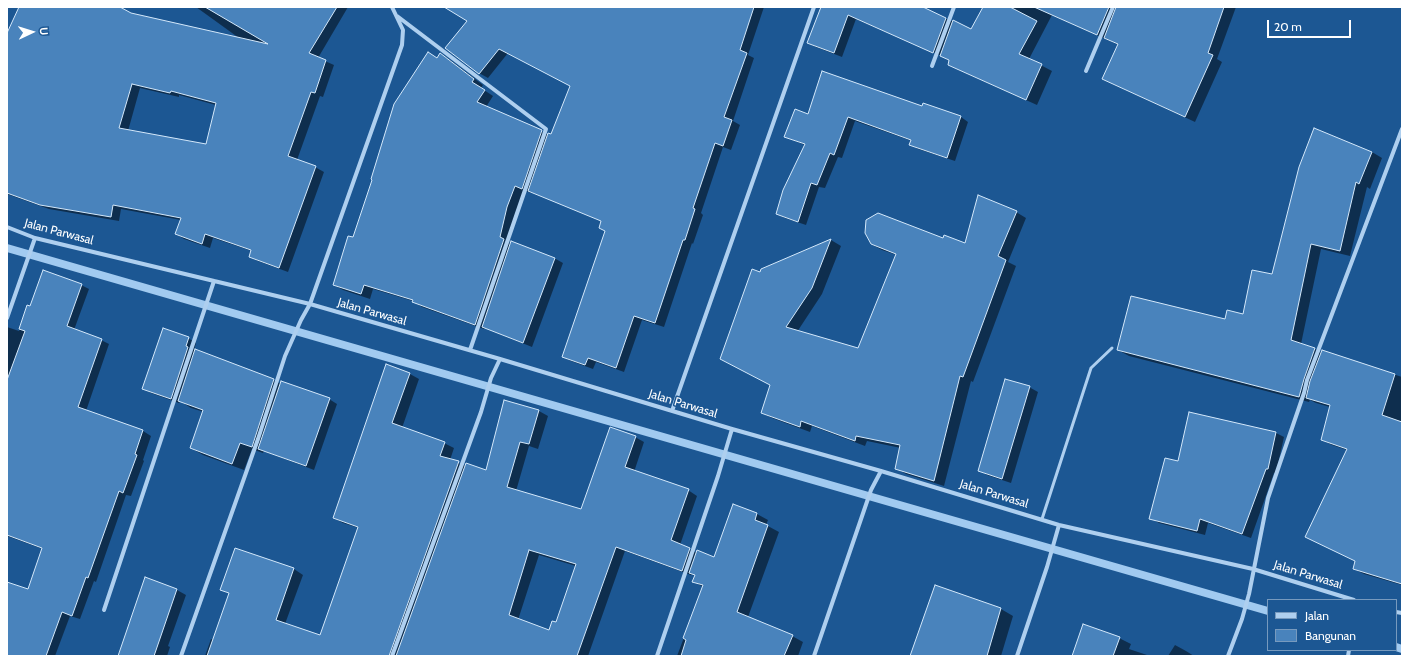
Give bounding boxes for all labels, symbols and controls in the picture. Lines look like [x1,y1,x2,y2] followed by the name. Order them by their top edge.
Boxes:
[12,12,52,52] north arrow
[1269,12,1353,38] scale bar
[1274,19,1302,34] text: 20 m
[37,27,51,36] text: U
[23,216,95,248] street label: Jalan Parwasal
[336,295,408,329] street label: Jalan Parwasal
[647,387,719,421] street label: Jalan Parwasal
[958,477,1030,511] street label: Jalan Parwasal
[1272,558,1344,592] street label: Jalan Parwasal
[1267,599,1397,651] legend
[1305,608,1329,623] text: Jalan
[1305,628,1356,643] text: Bangunan

